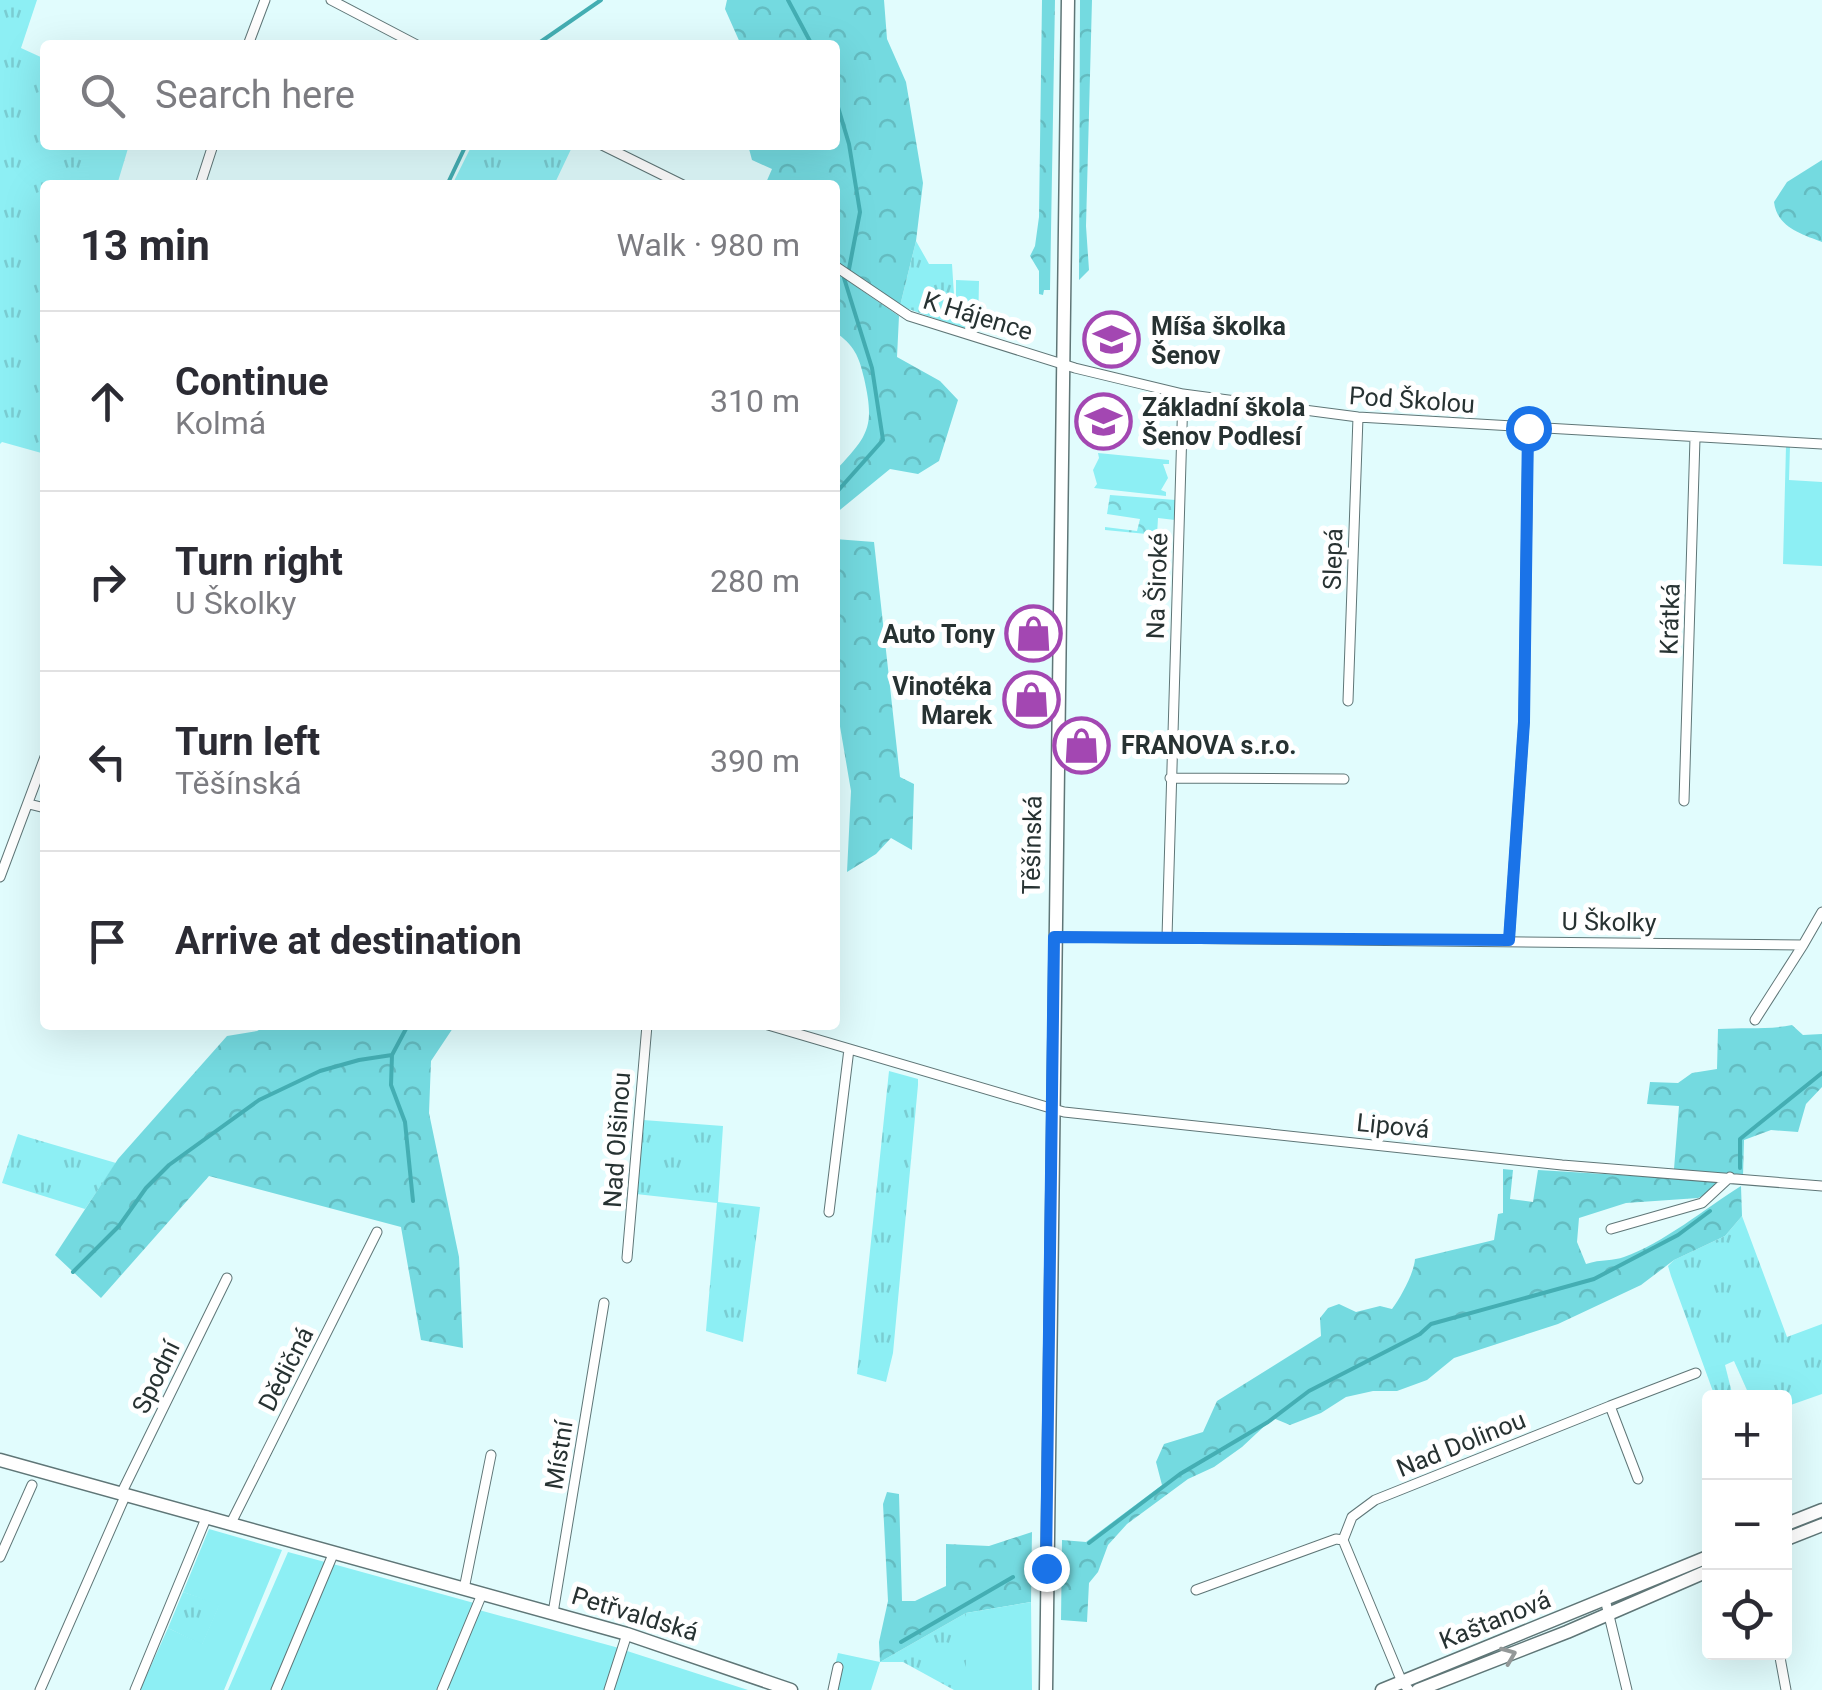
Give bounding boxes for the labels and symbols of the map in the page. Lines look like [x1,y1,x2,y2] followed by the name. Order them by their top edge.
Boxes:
[920,286,1036,346] street label: K Hájence
[1082,310,1142,370] school or university icon: Míša školka Šenov
[1151,312,1286,370] place label: Míša školka Šenov
[1348,380,1476,419] street label: Pod Školou
[1073,391,1133,451] school or university icon: Základní škola Šenov Podlesí
[1142,393,1305,451] place label: Základní škola Šenov Podlesí
[1506,406,1552,452] route start
[1317,528,1349,590] street label: Slepá
[1140,532,1173,640] street label: Na Široké
[1654,583,1686,655] street label: Krátká
[1004,604,1064,664] shop icon: Auto Tony
[882,620,995,649] place label: Auto Tony
[1001,670,1061,730] shop icon: Vinotéka Marek
[892,672,993,730] place label: Vinotéka Marek
[1052,715,1112,775] shop icon: FRANOVA s.r.o.
[1121,731,1297,760] place label: FRANOVA s.r.o.
[1017,795,1047,895] street label: Těšínská
[1561,906,1657,937] street label: U Školky
[598,1071,636,1209] street label: Nad Olšinou
[1355,1108,1431,1144] street label: Lipová
[253,1322,319,1416] street label: Dědičná
[126,1335,186,1418] street label: Spodní
[1392,1405,1530,1483] street label: Nad Dolinou
[539,1418,579,1491] street label: Místní
[1024,1546,1070,1592] route end
[568,1581,702,1647] street label: Petřvaldská
[1435,1585,1555,1655] street label: Kaštanová
[1499,1646,1517,1666] one-way arrow

